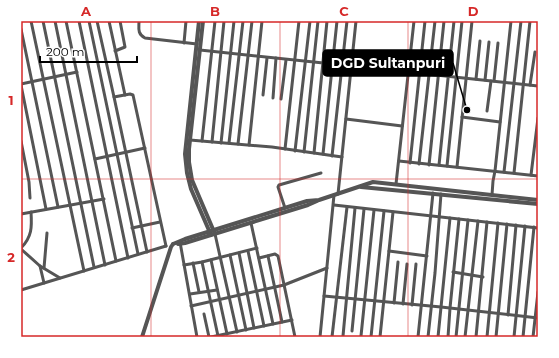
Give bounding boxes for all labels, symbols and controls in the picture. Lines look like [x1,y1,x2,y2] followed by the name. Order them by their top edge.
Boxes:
[80,3,92,19] text: A
[210,3,220,19] text: B
[339,3,349,19] text: C
[468,3,479,19] text: D
[40,38,137,64] scale bar
[46,44,85,59] text: 200 m
[323,50,453,76] callout: DGD Sultanpuri
[331,54,445,72] text: DGD Sultanpuri
[8,92,14,108] text: 1
[7,249,15,265] text: 2

